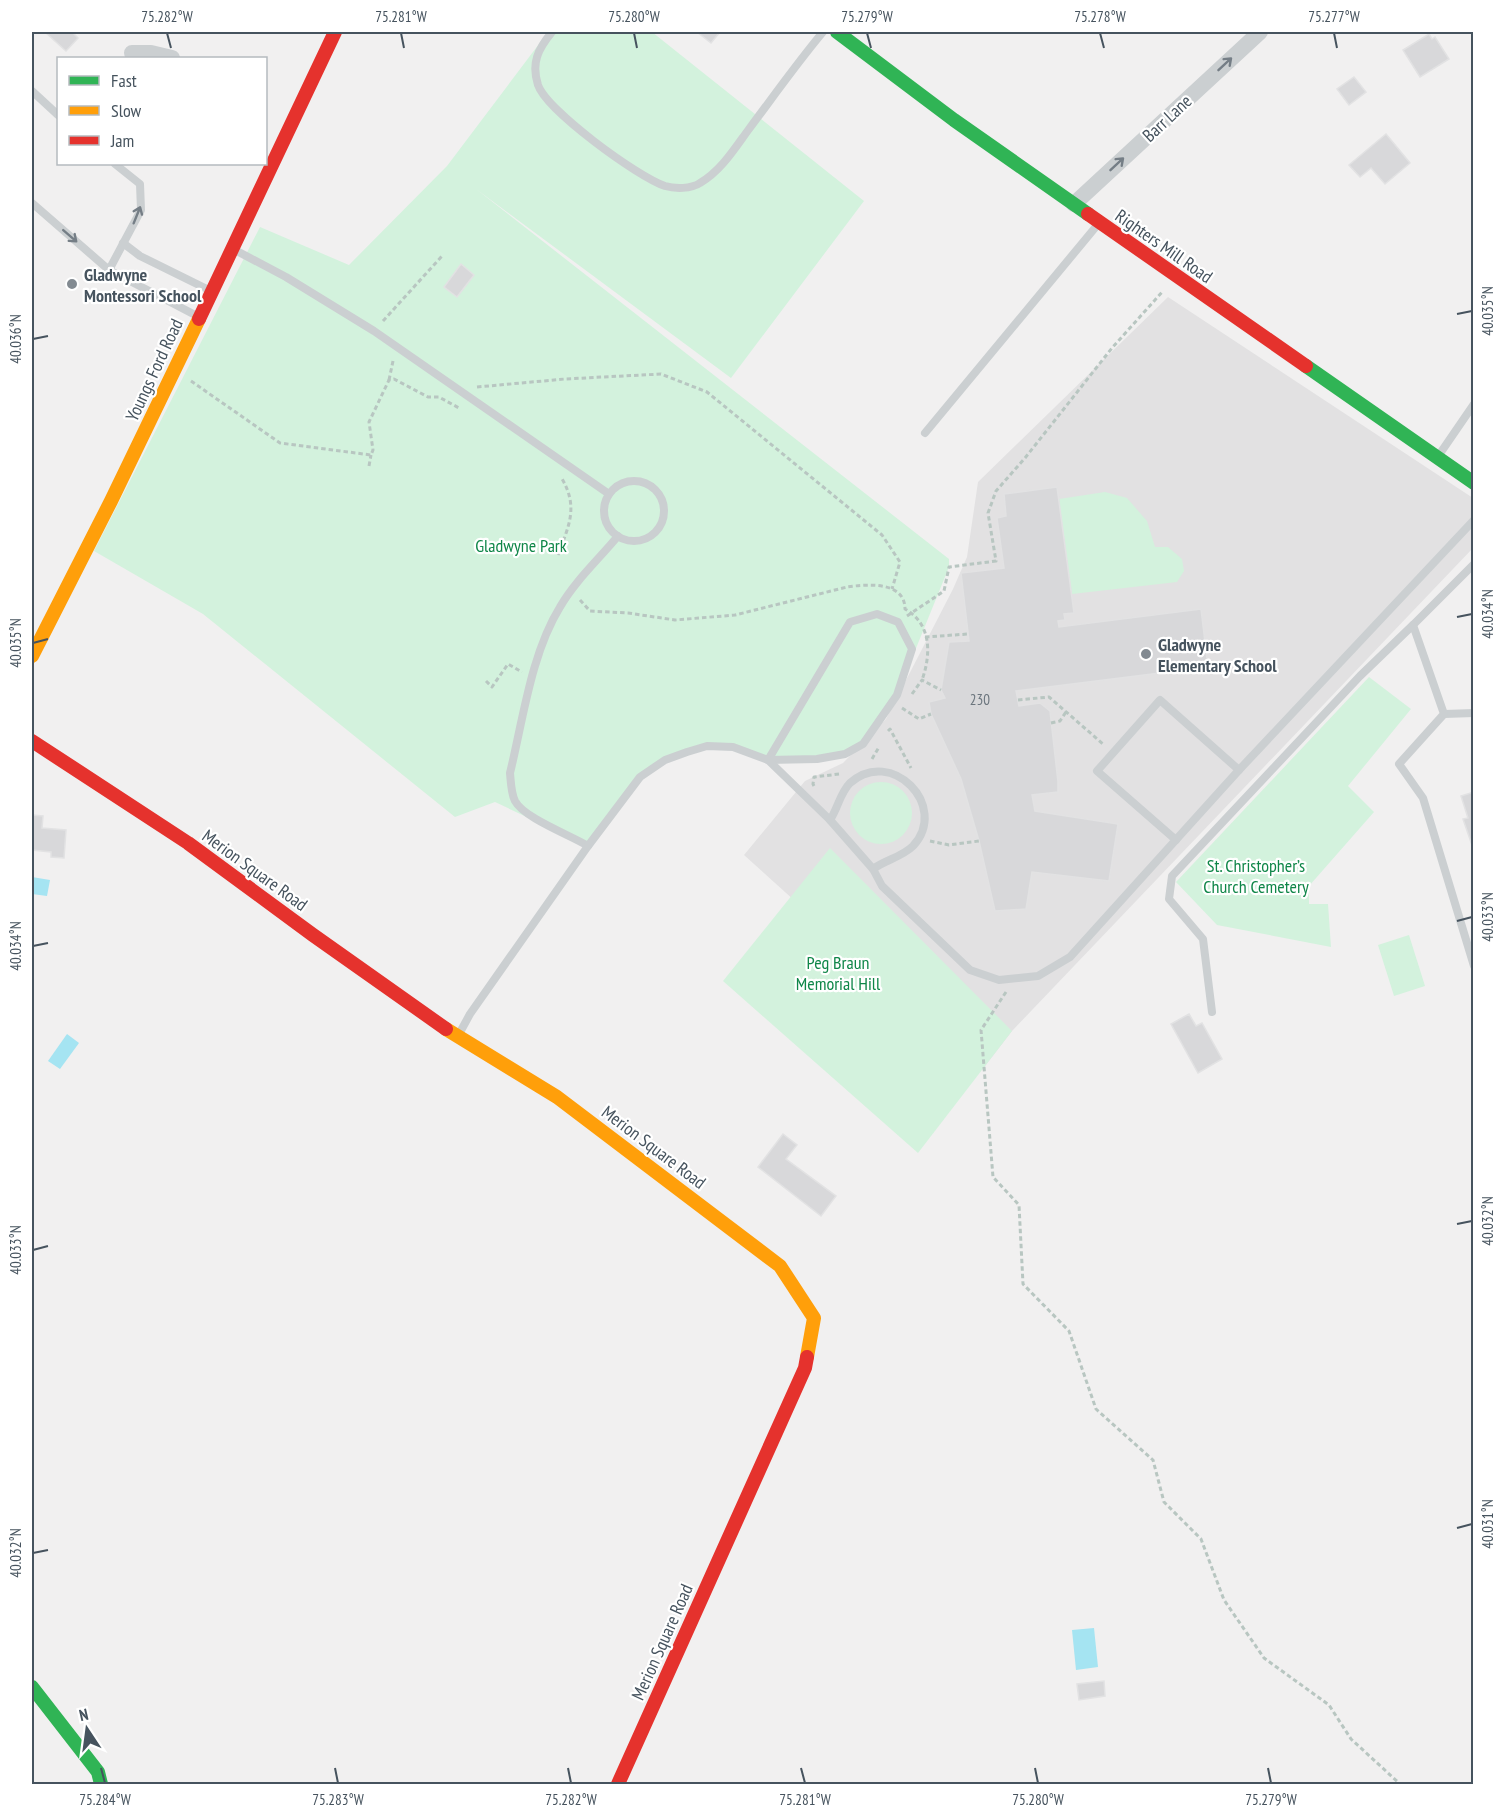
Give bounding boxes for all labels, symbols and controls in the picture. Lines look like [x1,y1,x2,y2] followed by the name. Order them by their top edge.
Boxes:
[141,7,193,26] text: 75.282°W
[375,7,427,26] text: 75.281°W
[608,7,660,26] text: 75.280°W
[841,7,893,26] text: 75.279°W
[1074,7,1126,26] text: 75.278°W
[1308,7,1360,26] text: 75.277°W
[57,57,267,165] legend
[1217,57,1232,71] one-way arrow
[111,69,137,92] text: Fast
[1138,89,1196,147] street label: Barr Lane
[111,99,142,122] text: Slow
[110,129,134,152] text: Jam
[1109,157,1124,171] one-way arrow
[1111,204,1217,288] street label: Righters Mill Road
[132,207,143,225] one-way arrow
[62,229,77,243] one-way arrow
[84,263,202,307] place label: Gladwyne Montessori School
[65,277,79,291] marker: Gladwyne Montessori School
[1478,286,1497,336] text: 40.035°N
[6,314,25,364] text: 40.036°N
[120,315,188,425] street label: Youngs Ford Road
[475,534,567,557] park label: Gladwyne Park
[1478,589,1497,639] text: 40.034°N
[6,618,25,668] text: 40.035°N
[1158,633,1277,677] place label: Gladwyne Elementary School
[1139,647,1153,661] marker: Gladwyne Elementary School
[970,690,990,709] house number: 230
[198,824,312,916] street label: Merion Square Road
[1203,854,1309,898] park label: St. Christopher’s Church Cemetery
[1478,892,1497,942] text: 40.033°N
[6,921,25,971] text: 40.034°N
[796,951,881,995] park label: Peg Braun Memorial Hill
[597,1100,711,1194] street label: Merion Square Road
[1478,1196,1497,1246] text: 40.032°N
[6,1225,25,1275] text: 40.033°N
[1478,1499,1497,1549] text: 40.031°N
[6,1528,25,1578] text: 40.032°N
[626,1580,698,1704] street label: Merion Square Road
[57,1699,117,1759] north arrow
[77,1704,90,1725] text: N
[79,1790,131,1809] text: 75.284°W
[312,1790,364,1809] text: 75.283°W
[545,1790,597,1809] text: 75.282°W
[779,1790,831,1809] text: 75.281°W
[1012,1790,1064,1809] text: 75.280°W
[1245,1790,1297,1809] text: 75.279°W

